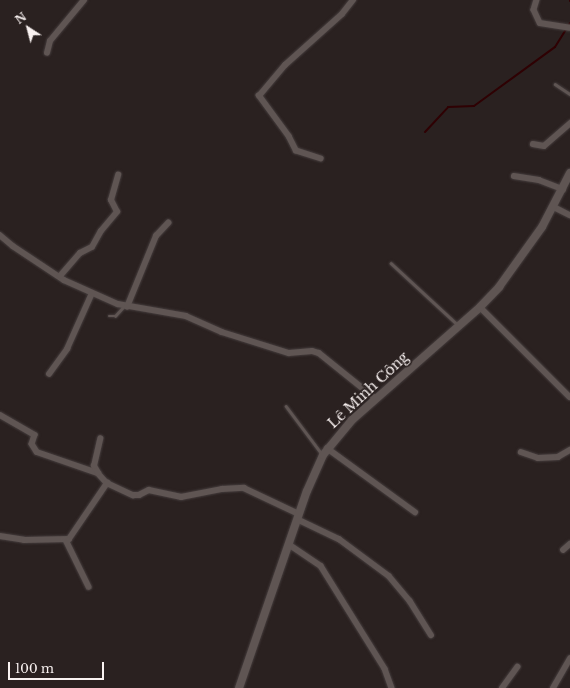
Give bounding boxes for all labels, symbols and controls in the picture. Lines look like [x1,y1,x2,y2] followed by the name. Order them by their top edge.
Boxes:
[8,8,48,48] north arrow
[13,10,29,27] text: N
[324,348,412,432] street label: Lê Minh Công
[10,654,106,680] scale bar
[15,661,54,676] text: 100 m

